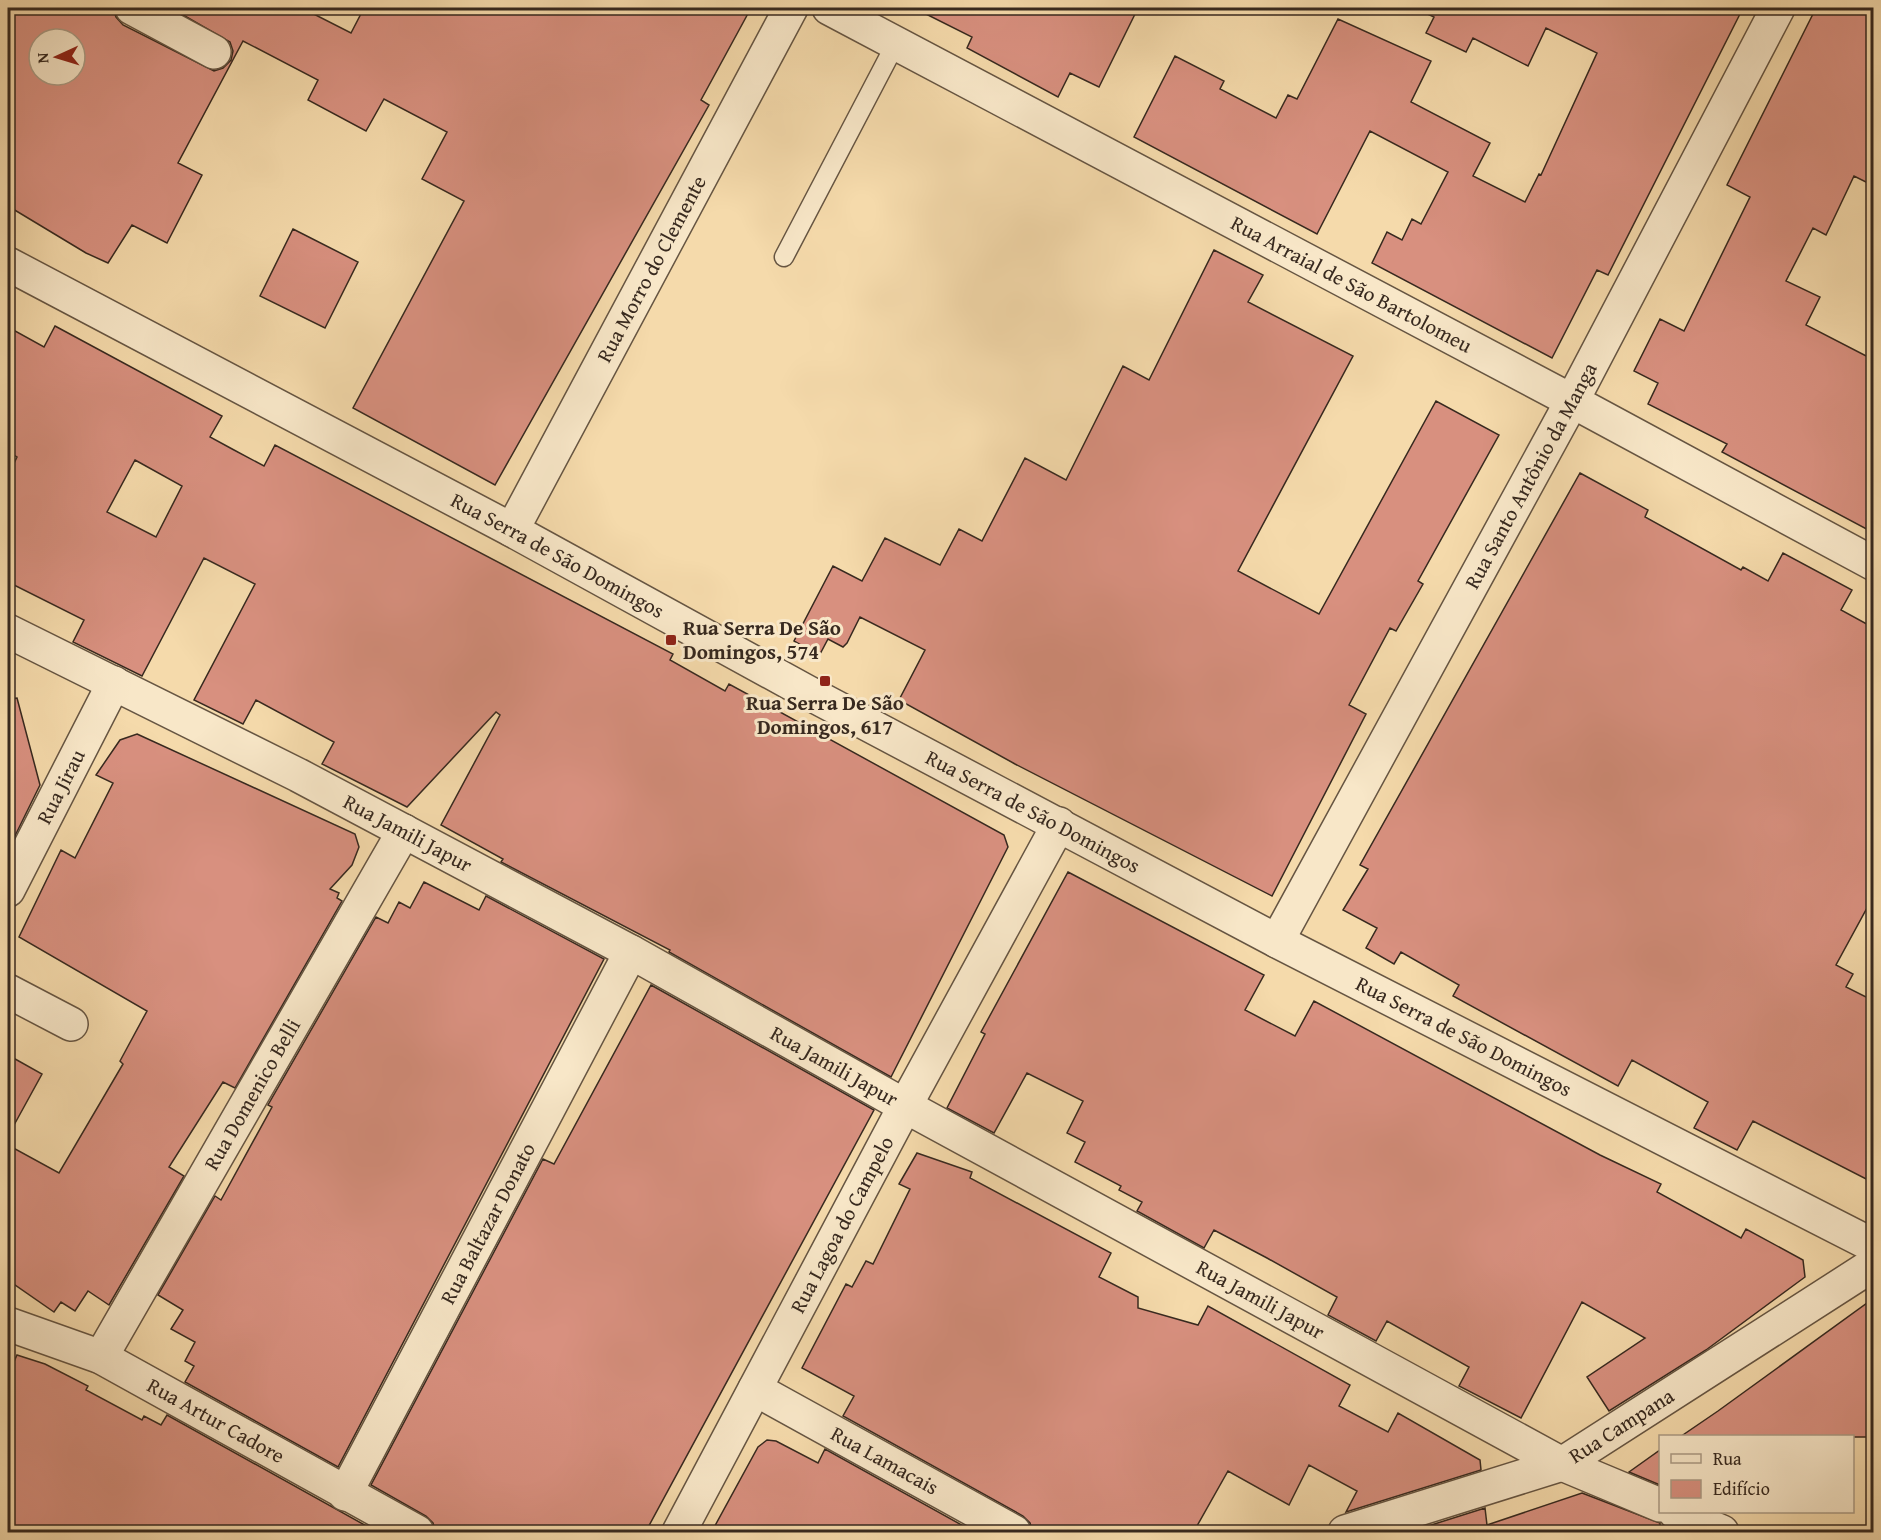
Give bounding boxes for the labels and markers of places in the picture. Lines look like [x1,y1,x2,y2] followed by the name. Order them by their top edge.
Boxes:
[683,612,841,667] place label: Rua Serra De São Domingos, 574
[664,633,678,647] marker: Rua Serra De São Domingos, 574
[818,674,832,688] marker: Rua Serra De São Domingos, 617
[746,687,904,742] place label: Rua Serra De São Domingos, 617

